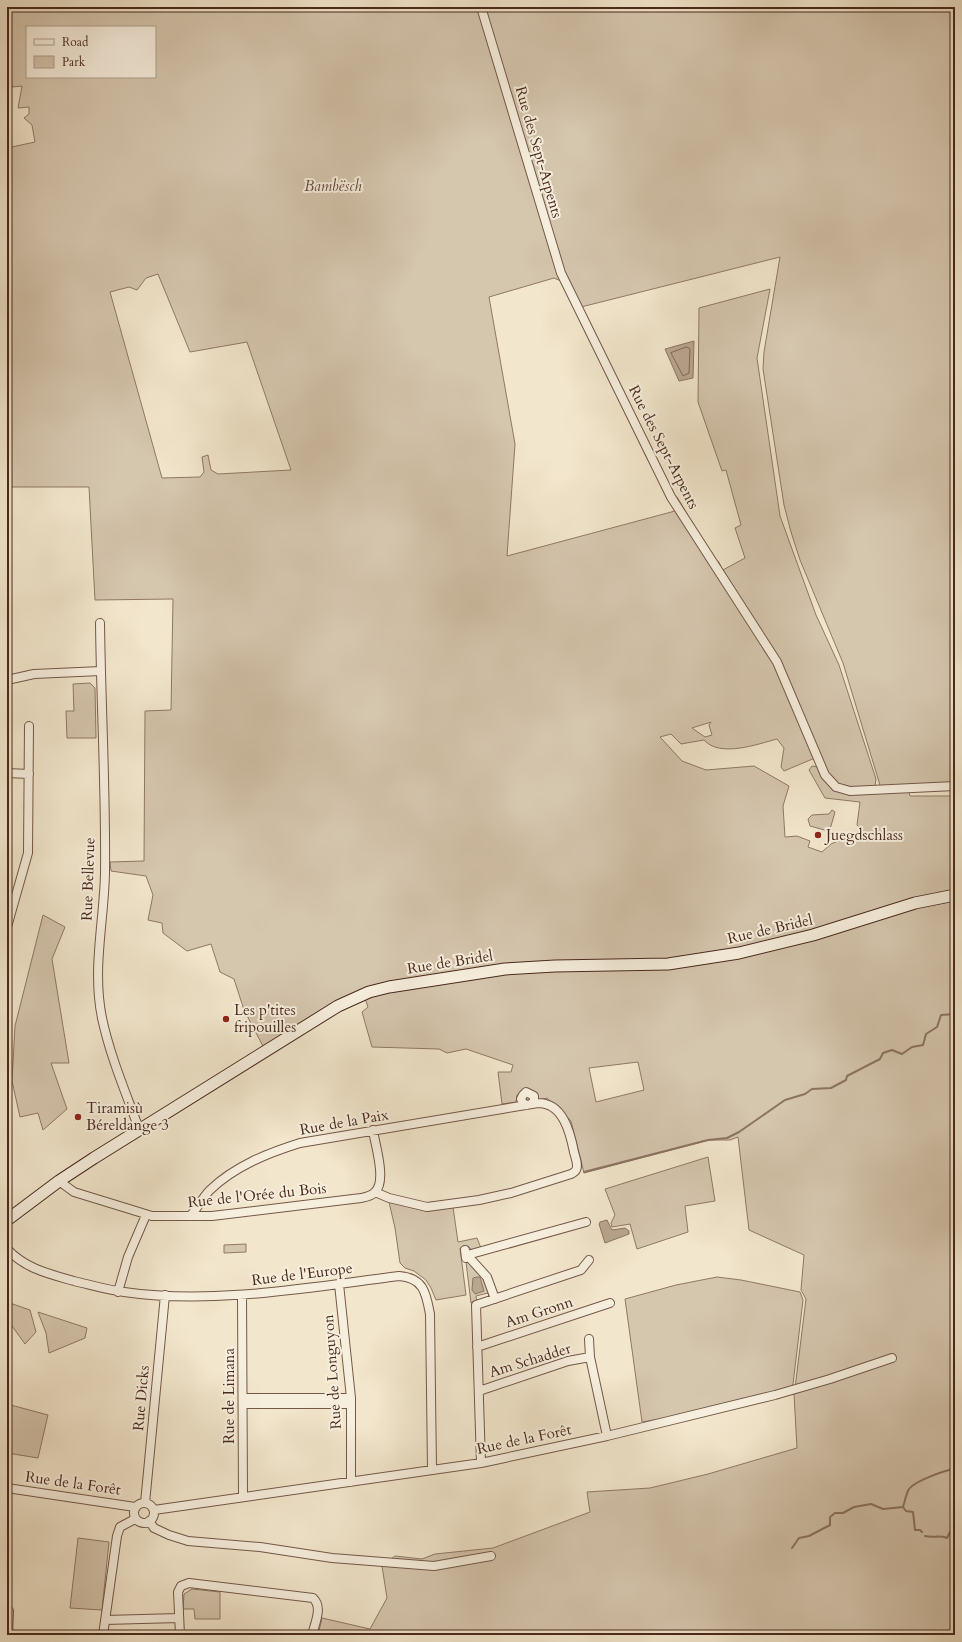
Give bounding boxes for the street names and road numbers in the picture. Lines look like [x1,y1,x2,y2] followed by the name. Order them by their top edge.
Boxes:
[511,84,567,220] street label: Rue des Sept-Arpents
[624,382,704,512] street label: Rue des Sept-Arpents
[77,837,99,921] street label: Rue Bellevue
[725,909,815,949] street label: Rue de Bridel
[406,945,495,979] street label: Rue de Bridel
[298,1104,390,1140] street label: Rue de la Paix
[187,1178,327,1212] street label: Rue de l'Orée du Bois
[250,1258,354,1290] street label: Rue de l'Europe
[503,1292,576,1332] street label: Am Gronn
[318,1313,346,1430] street label: Rue de Longuyon
[487,1338,574,1382] street label: Am Schadder
[219,1348,239,1444] street label: Rue de Limana
[128,1364,154,1432] street label: Rue Dicks
[475,1419,573,1459] street label: Rue de la Forêt
[24,1466,122,1500] street label: Rue de la Forêt

